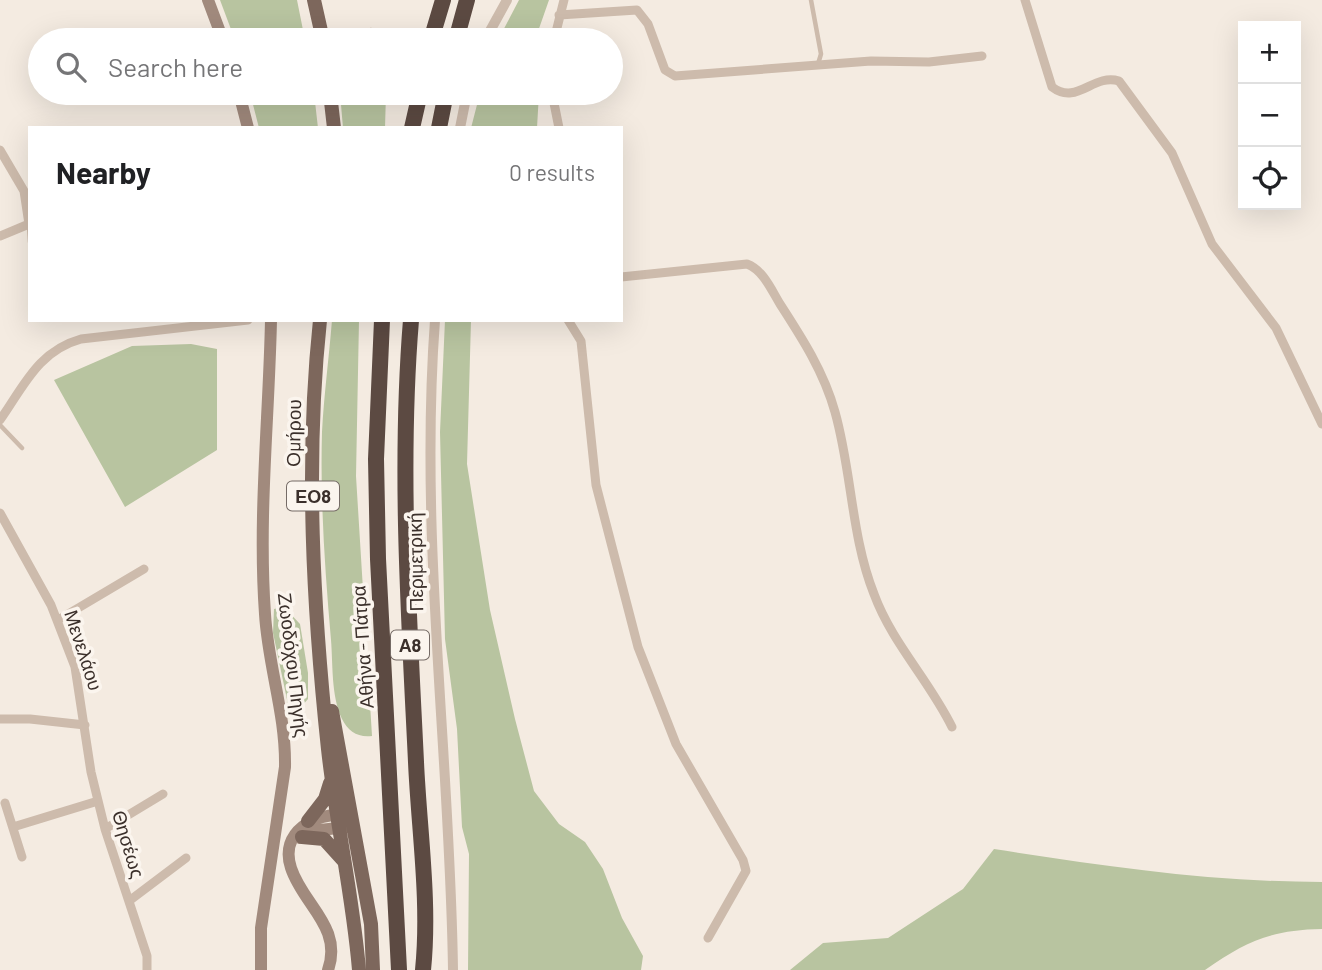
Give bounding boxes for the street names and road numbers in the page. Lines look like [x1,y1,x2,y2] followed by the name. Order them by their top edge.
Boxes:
[281,399,305,467] street label: Ομήρου
[287,482,339,510] road number: ΕΟ8
[403,512,427,612] street label: Περιμετρική
[346,585,378,709] street label: Αθήνα - Πάτρα
[274,591,314,739] street label: Ζωοδόχου Πηγής
[60,607,108,693] street label: Μενελάου
[391,630,429,660] road number: Α8
[108,807,150,881] street label: Θησέως

